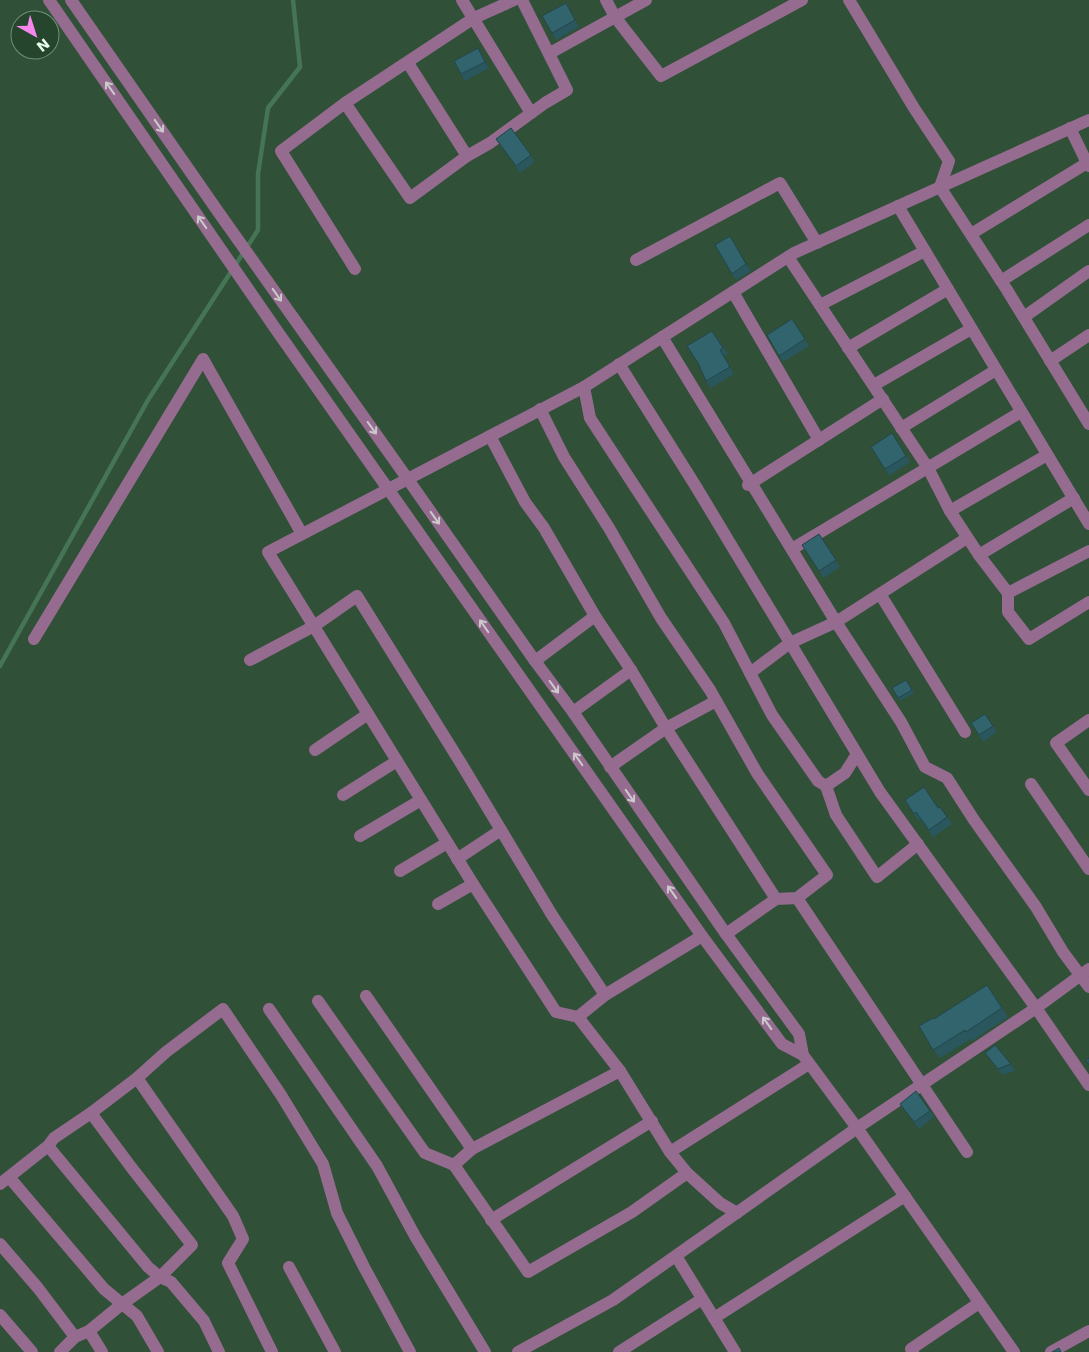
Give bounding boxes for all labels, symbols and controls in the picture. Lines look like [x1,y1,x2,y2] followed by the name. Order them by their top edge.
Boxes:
[10,10,60,60] north arrow
[34,35,53,55] text: N
[105,82,115,96] one-way arrow
[154,119,164,133] one-way arrow
[197,215,207,229] one-way arrow
[272,288,283,302] one-way arrow
[366,421,377,434] one-way arrow
[430,511,440,525] one-way arrow
[479,620,490,634] one-way arrow
[549,680,559,694] one-way arrow
[573,752,583,766] one-way arrow
[625,789,635,803] one-way arrow
[667,885,677,899] one-way arrow
[762,1017,772,1031] one-way arrow

